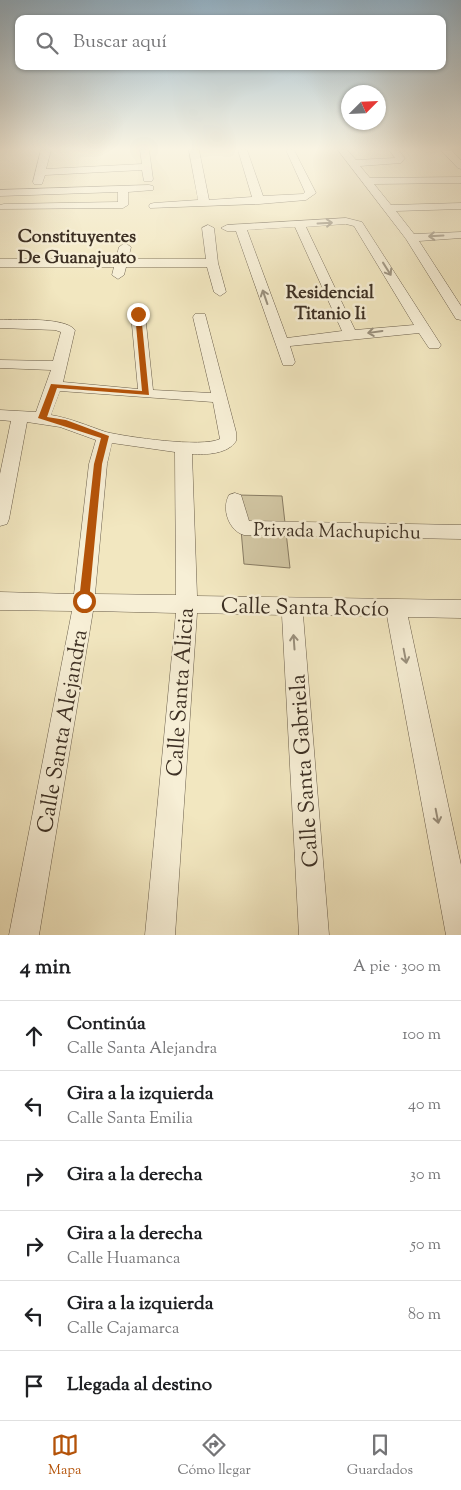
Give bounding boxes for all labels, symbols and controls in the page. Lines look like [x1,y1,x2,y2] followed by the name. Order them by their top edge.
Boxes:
[15,15,446,70] search box
[33,29,61,57] icon: search
[73,29,167,56] text: Buscar aquí
[341,85,386,130] north arrow
[316,218,332,227] one-way arrow
[18,225,136,272] district label: Constituyentes De Guanajuato
[428,232,444,241] one-way arrow
[381,262,392,276] one-way arrow
[286,281,375,328] district label: Residencial Titanio Ii
[260,290,269,306] one-way arrow
[127,303,150,326] route end
[367,328,383,338] one-way arrow
[253,518,421,547] street label: Privada Machupichu
[73,590,96,613] route start
[221,592,389,626] street label: Calle Santa Rocío
[160,607,204,778] street label: Calle Santa Alicia
[30,627,98,836] street label: Calle Santa Alejandra
[290,634,299,650] one-way arrow
[401,648,411,664] one-way arrow
[283,673,329,869] street label: Calle Santa Gabriela
[433,807,442,823] one-way arrow
[20,953,71,983] text: 4 min
[353,956,441,979] text: A pie · 300 m
[67,1011,146,1038] text: Continúa
[20,1022,48,1050] icon: ahead
[402,1024,441,1047] text: 100 m
[67,1038,217,1061] text: Calle Santa Alejandra
[67,1081,213,1108] text: Gira a la izquierda
[20,1092,48,1120] icon: left
[408,1094,441,1117] text: 40 m
[67,1108,193,1131] text: Calle Santa Emilia
[20,1162,48,1190] icon: right
[67,1162,202,1189] text: Gira a la derecha
[410,1164,441,1187] text: 30 m
[67,1221,202,1248] text: Gira a la derecha
[20,1232,48,1260] icon: right
[410,1234,441,1257] text: 50 m
[67,1248,180,1271] text: Calle Huamanca
[67,1291,213,1318] text: Gira a la izquierda
[20,1302,48,1330] icon: left
[408,1304,441,1327] text: 80 m
[67,1318,179,1341] text: Calle Cajamarca
[20,1372,48,1400] icon: arrive
[67,1372,212,1399] text: Llegada al destino
[48,1431,81,1481] tab: Mapa
[178,1431,251,1481] tab: Cómo llegar
[347,1431,413,1481] tab: Guardados

